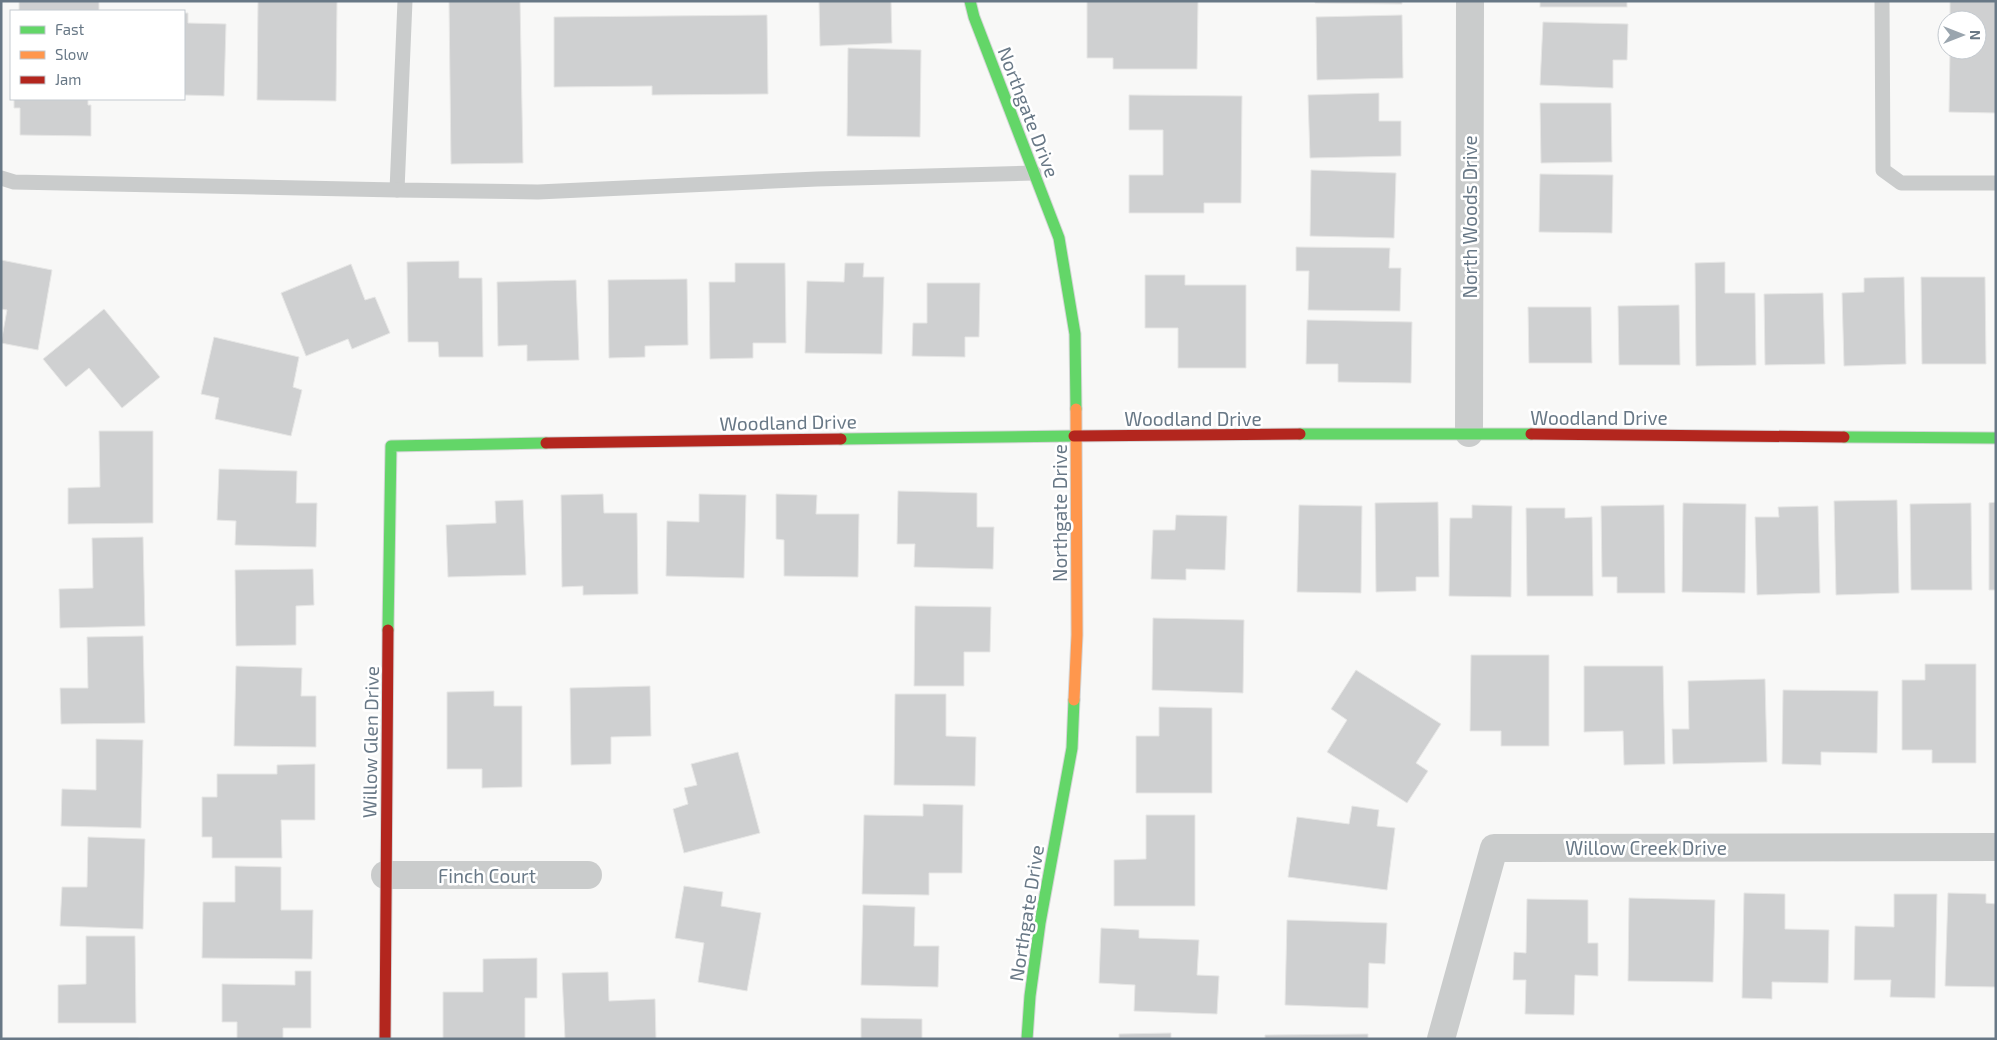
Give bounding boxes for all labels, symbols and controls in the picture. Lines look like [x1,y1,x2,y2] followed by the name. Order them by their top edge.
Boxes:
[10,10,185,100] legend
[1937,10,1987,60] north arrow
[55,20,85,38] text: Fast
[1967,30,1984,40] text: N
[994,44,1064,180] street label: Northgate Drive
[55,45,89,63] text: Slow
[55,70,81,88] text: Jam
[1458,135,1481,299] street label: North Woods Drive
[1530,406,1668,429] street label: Woodland Drive
[1124,407,1262,430] street label: Woodland Drive
[719,409,857,435] street label: Woodland Drive
[1048,444,1071,582] street label: Northgate Drive
[357,666,383,818] street label: Willow Glen Drive
[1565,836,1727,859] street label: Willow Creek Drive
[1004,843,1048,983] street label: Northgate Drive
[438,864,536,887] street label: Finch Court

